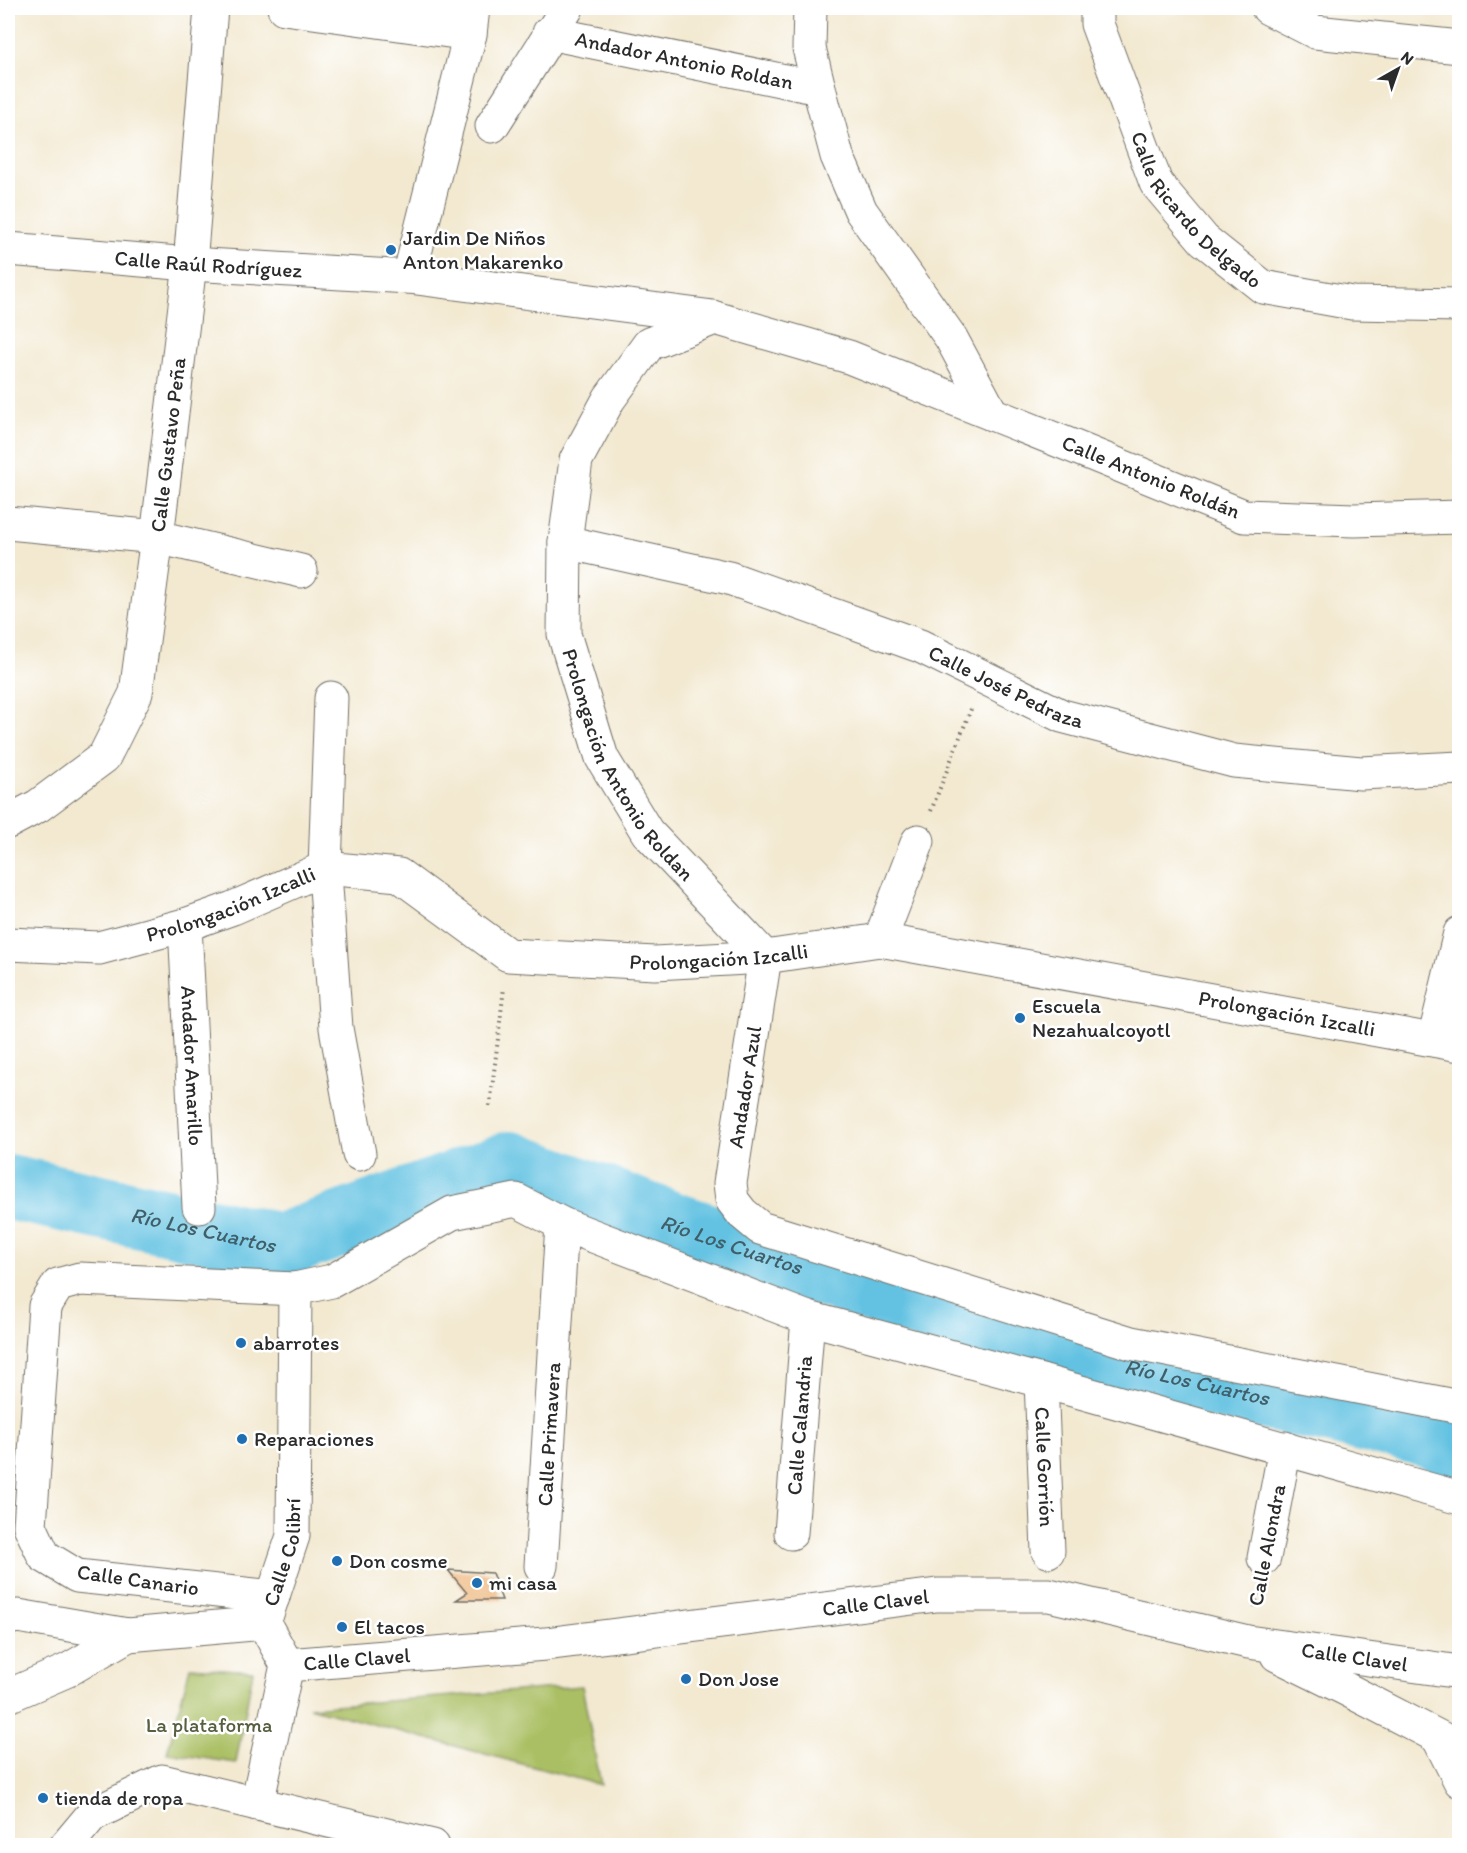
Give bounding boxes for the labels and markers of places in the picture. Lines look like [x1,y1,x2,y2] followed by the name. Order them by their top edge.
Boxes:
[403,225,564,274] place label: Jardin De Niños Anton Makarenko
[384,243,398,257] marker: Jardin De Niños Anton Makarenko
[1032,993,1170,1042] place label: Escuela Nezahualcoyotl
[1013,1011,1027,1025] marker: Escuela Nezahualcoyotl
[253,1330,339,1355] place label: abarrotes
[234,1336,248,1350] marker: abarrotes
[254,1426,374,1451] place label: Reparaciones
[235,1432,249,1446] marker: Reparaciones
[349,1548,448,1573] place label: Don cosme
[330,1554,344,1568] marker: Don cosme
[489,1570,557,1595] place label: mi casa
[470,1576,484,1590] marker: mi casa
[354,1614,425,1639] place label: El tacos
[335,1620,349,1634] marker: El tacos
[698,1666,779,1691] place label: Don Jose
[679,1672,693,1686] marker: Don Jose
[55,1785,183,1810] place label: tienda de ropa
[36,1791,50,1805] marker: tienda de ropa

